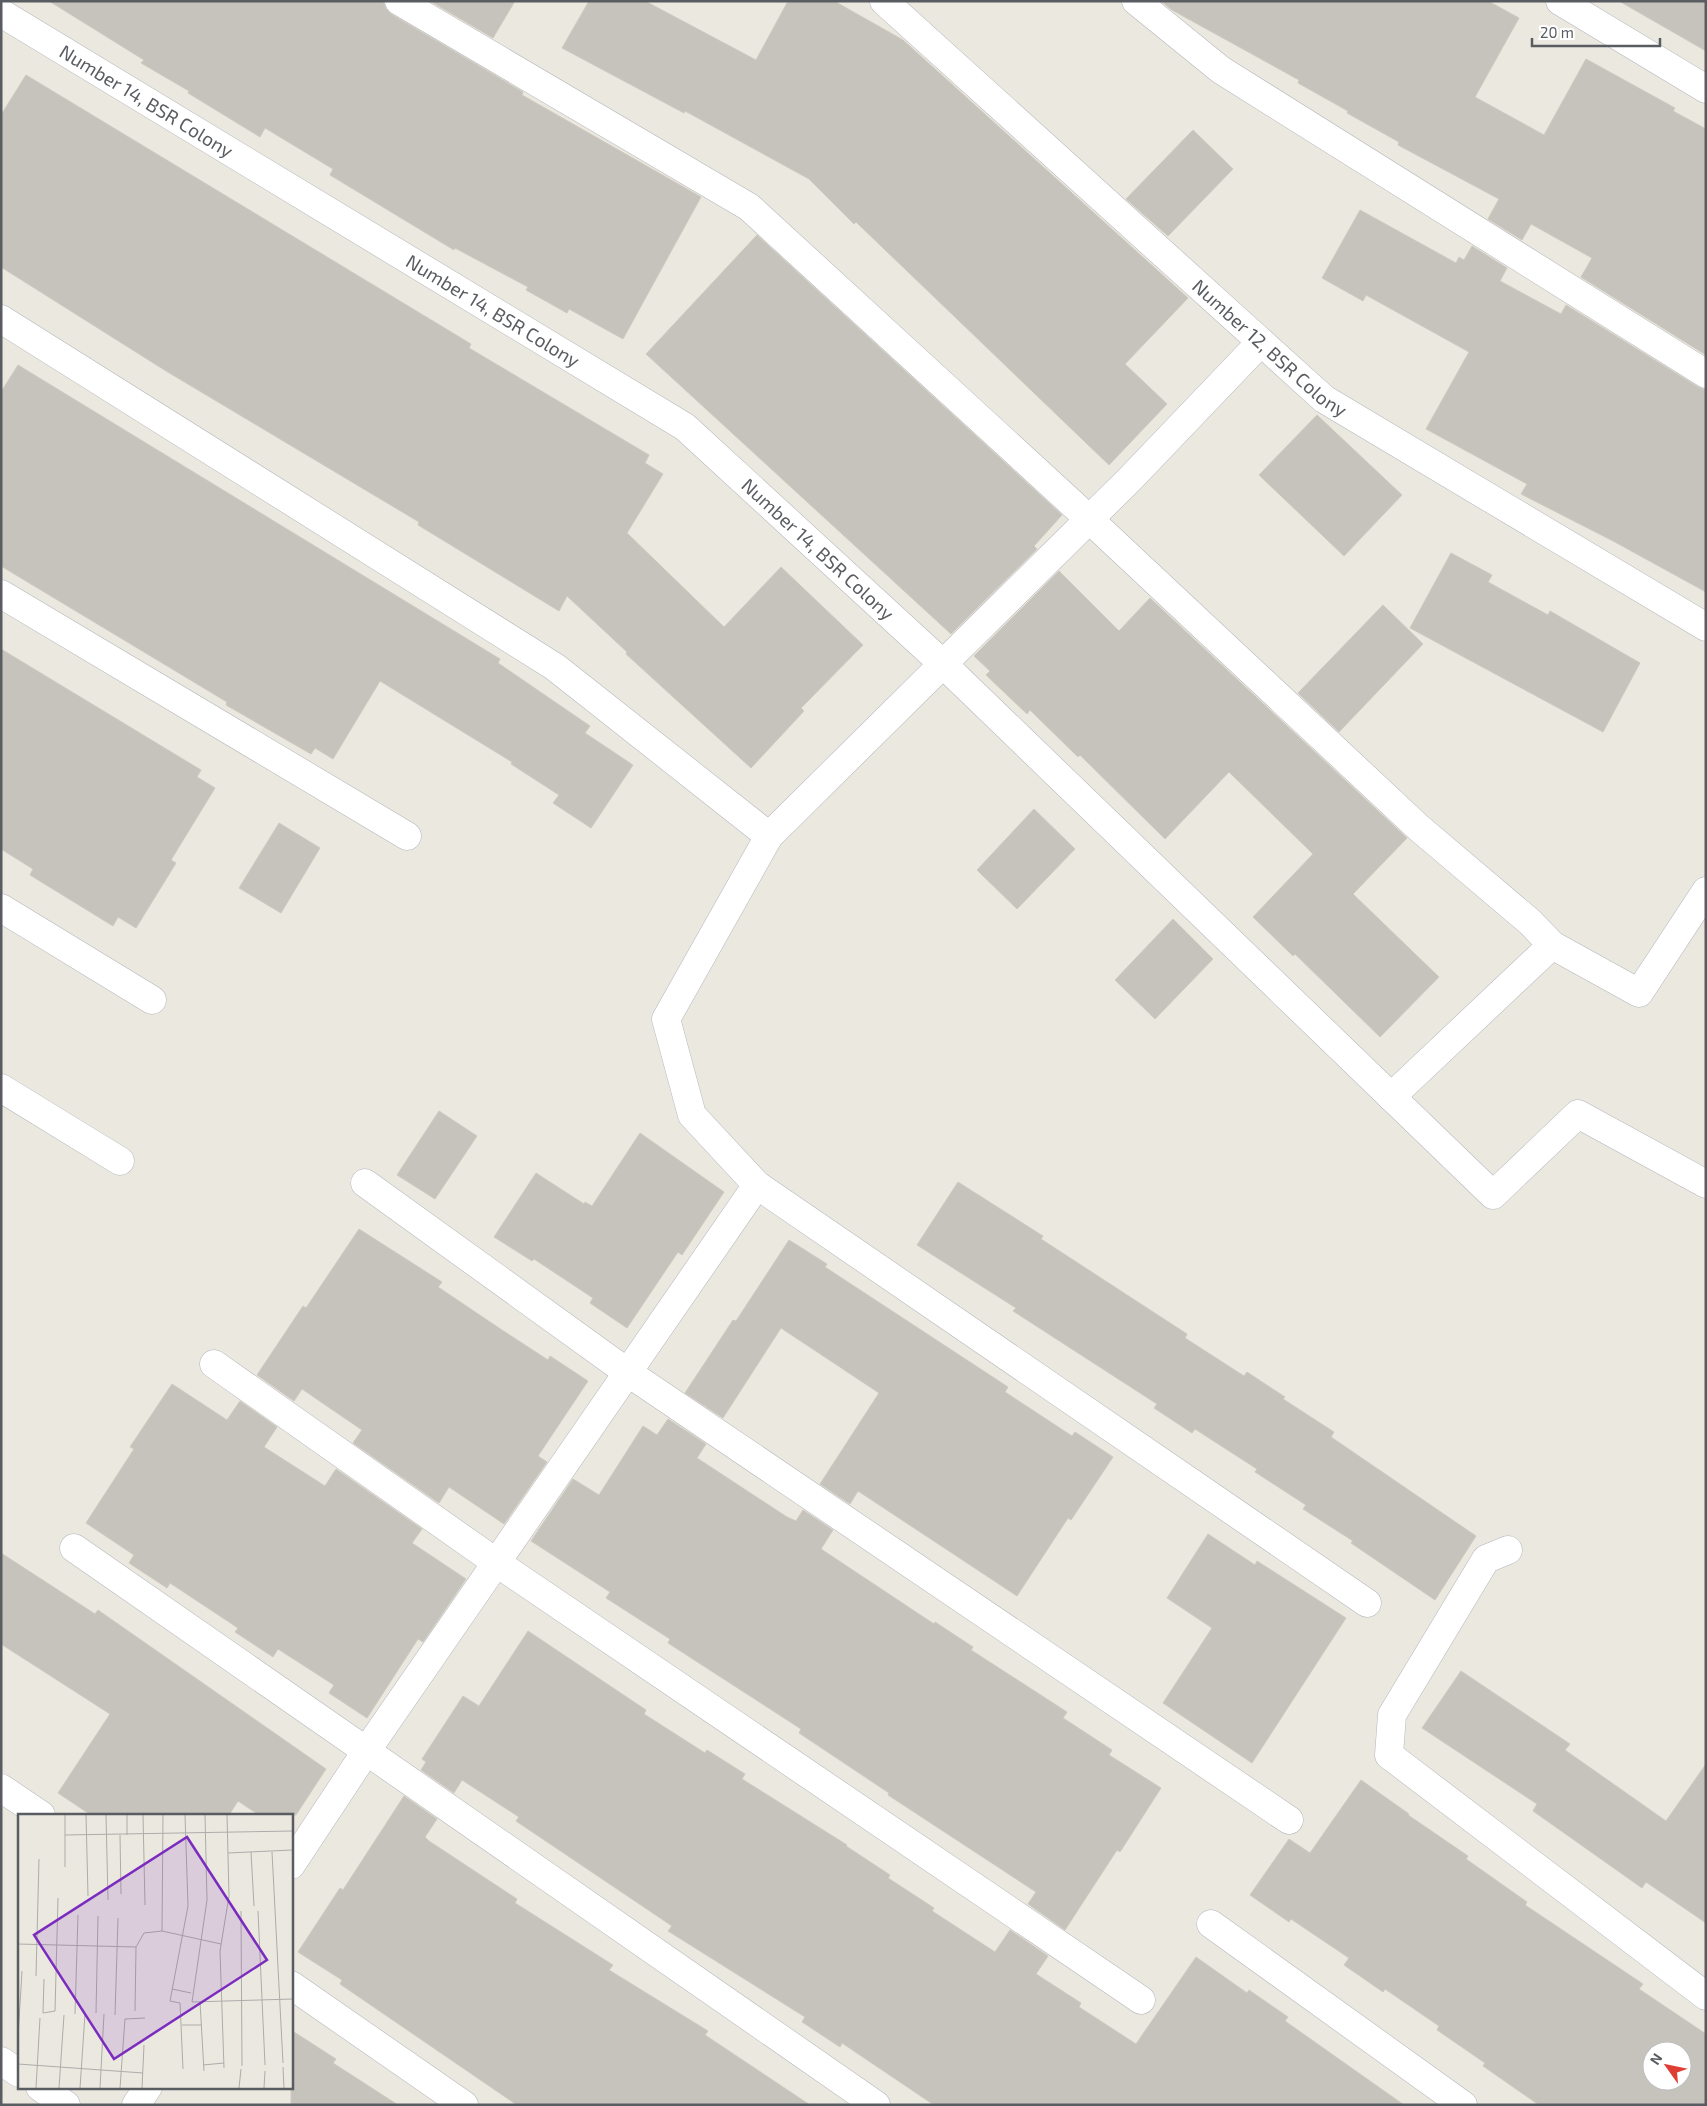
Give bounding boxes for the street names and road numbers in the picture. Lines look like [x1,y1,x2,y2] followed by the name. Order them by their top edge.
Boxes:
[56,39,238,162] street label: Number 14, BSR Colony
[402,249,584,372] street label: Number 14, BSR Colony
[1188,274,1351,421] street label: Number 12, BSR Colony
[737,473,899,624] street label: Number 14, BSR Colony

